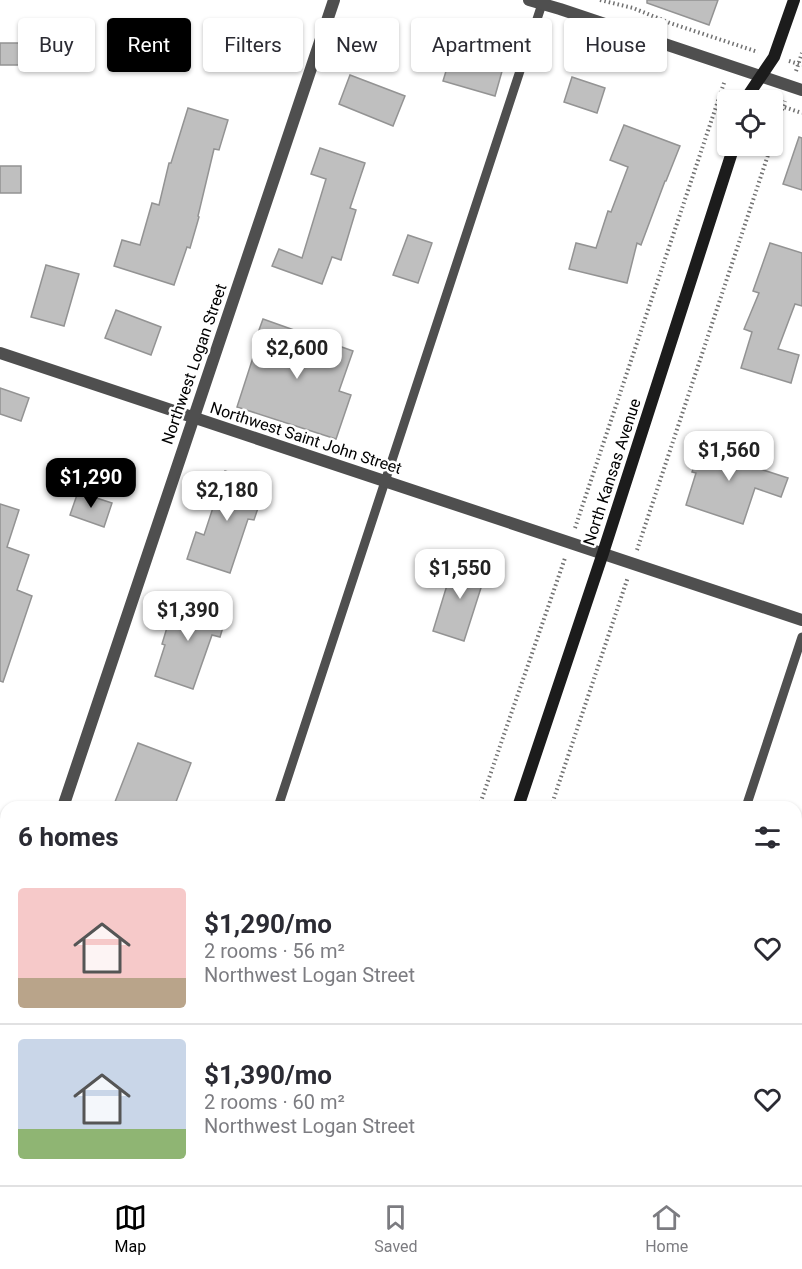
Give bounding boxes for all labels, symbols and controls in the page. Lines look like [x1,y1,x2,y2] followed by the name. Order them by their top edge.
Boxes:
[18,18,95,72] chip: Buy
[107,18,191,72] chip: Rent
[203,18,303,72] chip: Filters
[315,18,399,72] chip: New
[411,18,552,72] chip: Apartment
[564,18,667,72] chip: House
[717,90,783,156] map controls
[717,90,783,156] button: locate
[158,281,230,447] street label: Northwest Logan Street
[248,329,346,380] pin: $2,600
[266,336,328,360] text: $2,600
[579,396,645,548] street label: North Kansas Avenue
[208,398,404,478] street label: Northwest Saint John Street
[680,431,778,482] pin: $1,560
[698,438,760,462] text: $1,560
[42,458,140,509] pin: $1,290
[60,465,122,489] text: $1,290
[178,471,276,522] pin: $2,180
[196,478,258,502] text: $2,180
[411,549,509,600] pin: $1,550
[429,556,491,580] text: $1,550
[139,591,237,642] pin: $1,390
[157,598,219,622] text: $1,390
[751,821,784,854] icon: filters
[18,822,119,852] text: 6 homes
[204,909,332,939] text: $1,290/mo
[66,912,138,984] icon: home
[751,932,784,965] icon: heart
[204,939,345,963] text: 2 rooms · 56 m²
[204,963,415,987] text: Northwest Logan Street
[204,1060,332,1090] text: $1,390/mo
[66,1063,138,1135] icon: home
[751,1083,784,1116] icon: heart
[204,1090,345,1114] text: 2 rooms · 60 m²
[204,1114,415,1138] text: Northwest Logan Street
[114,1201,147,1256] tab: Map
[374,1201,418,1256] tab: Saved
[645,1201,688,1256] tab: Home

